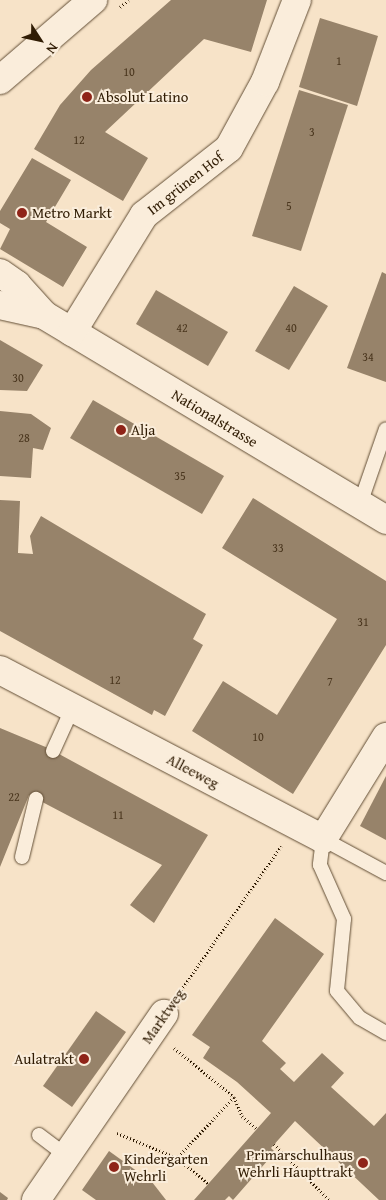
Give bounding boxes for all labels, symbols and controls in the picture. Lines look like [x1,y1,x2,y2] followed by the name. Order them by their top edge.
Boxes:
[15,15,65,65] north arrow
[41,39,63,58] text: N
[336,54,342,68] house number: 1
[123,65,135,79] house number: 10
[97,88,188,106] place label: Absolut Latino
[81,91,93,103] marker: Absolut Latino
[309,125,315,139] house number: 3
[73,133,85,147] house number: 12
[143,148,227,218] street label: Im grünen Hof
[286,199,292,213] house number: 5
[32,204,112,222] place label: Metro Markt
[16,207,28,219] marker: Metro Markt
[176,321,188,335] house number: 42
[285,321,297,335] house number: 40
[362,350,374,364] house number: 34
[12,371,24,385] house number: 30
[169,385,261,451] street label: Nationalstrasse
[131,421,155,439] place label: Alja
[115,424,127,436] marker: Alja
[18,431,30,445] house number: 28
[174,469,186,483] house number: 35
[272,541,284,555] house number: 33
[357,615,369,629] house number: 31
[109,673,121,687] house number: 12
[327,675,333,689] house number: 7
[252,730,264,744] house number: 10
[164,750,222,792] street label: Alleeweg
[8,790,20,804] house number: 22
[112,808,124,822] house number: 11
[137,985,189,1047] street label: Marktweg
[14,1050,74,1068] place label: Aulatrakt
[78,1053,90,1065] marker: Aulatrakt
[238,1145,353,1180] place label: Primarschulhaus Wehrli Haupttrakt
[124,1149,208,1184] place label: Kindergarten Wehrli
[357,1157,369,1169] marker: Primarschulhaus Wehrli Haupttrakt
[108,1161,120,1173] marker: Kindergarten Wehrli

